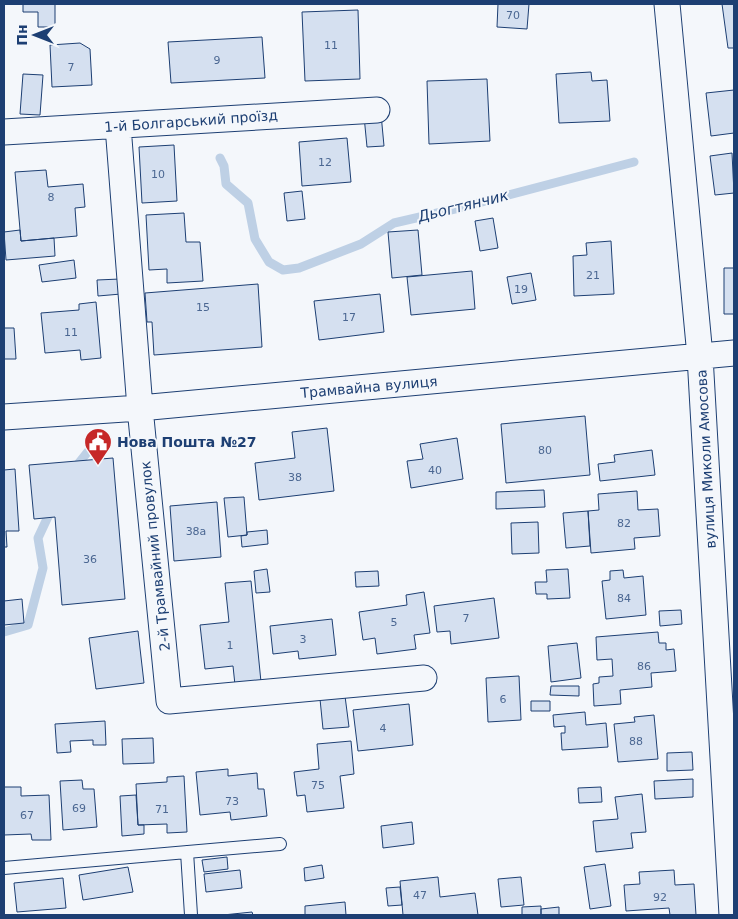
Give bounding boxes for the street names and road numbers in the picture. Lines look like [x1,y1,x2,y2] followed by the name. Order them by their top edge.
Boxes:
[104,107,278,135] street label: 1-й Болгарський проїзд
[693,369,719,549] street label: вулиця Миколи Амосова
[299,373,438,401] street label: Трамвайна вулиця
[137,460,173,652] street label: 2-й Трамвайний провулок

